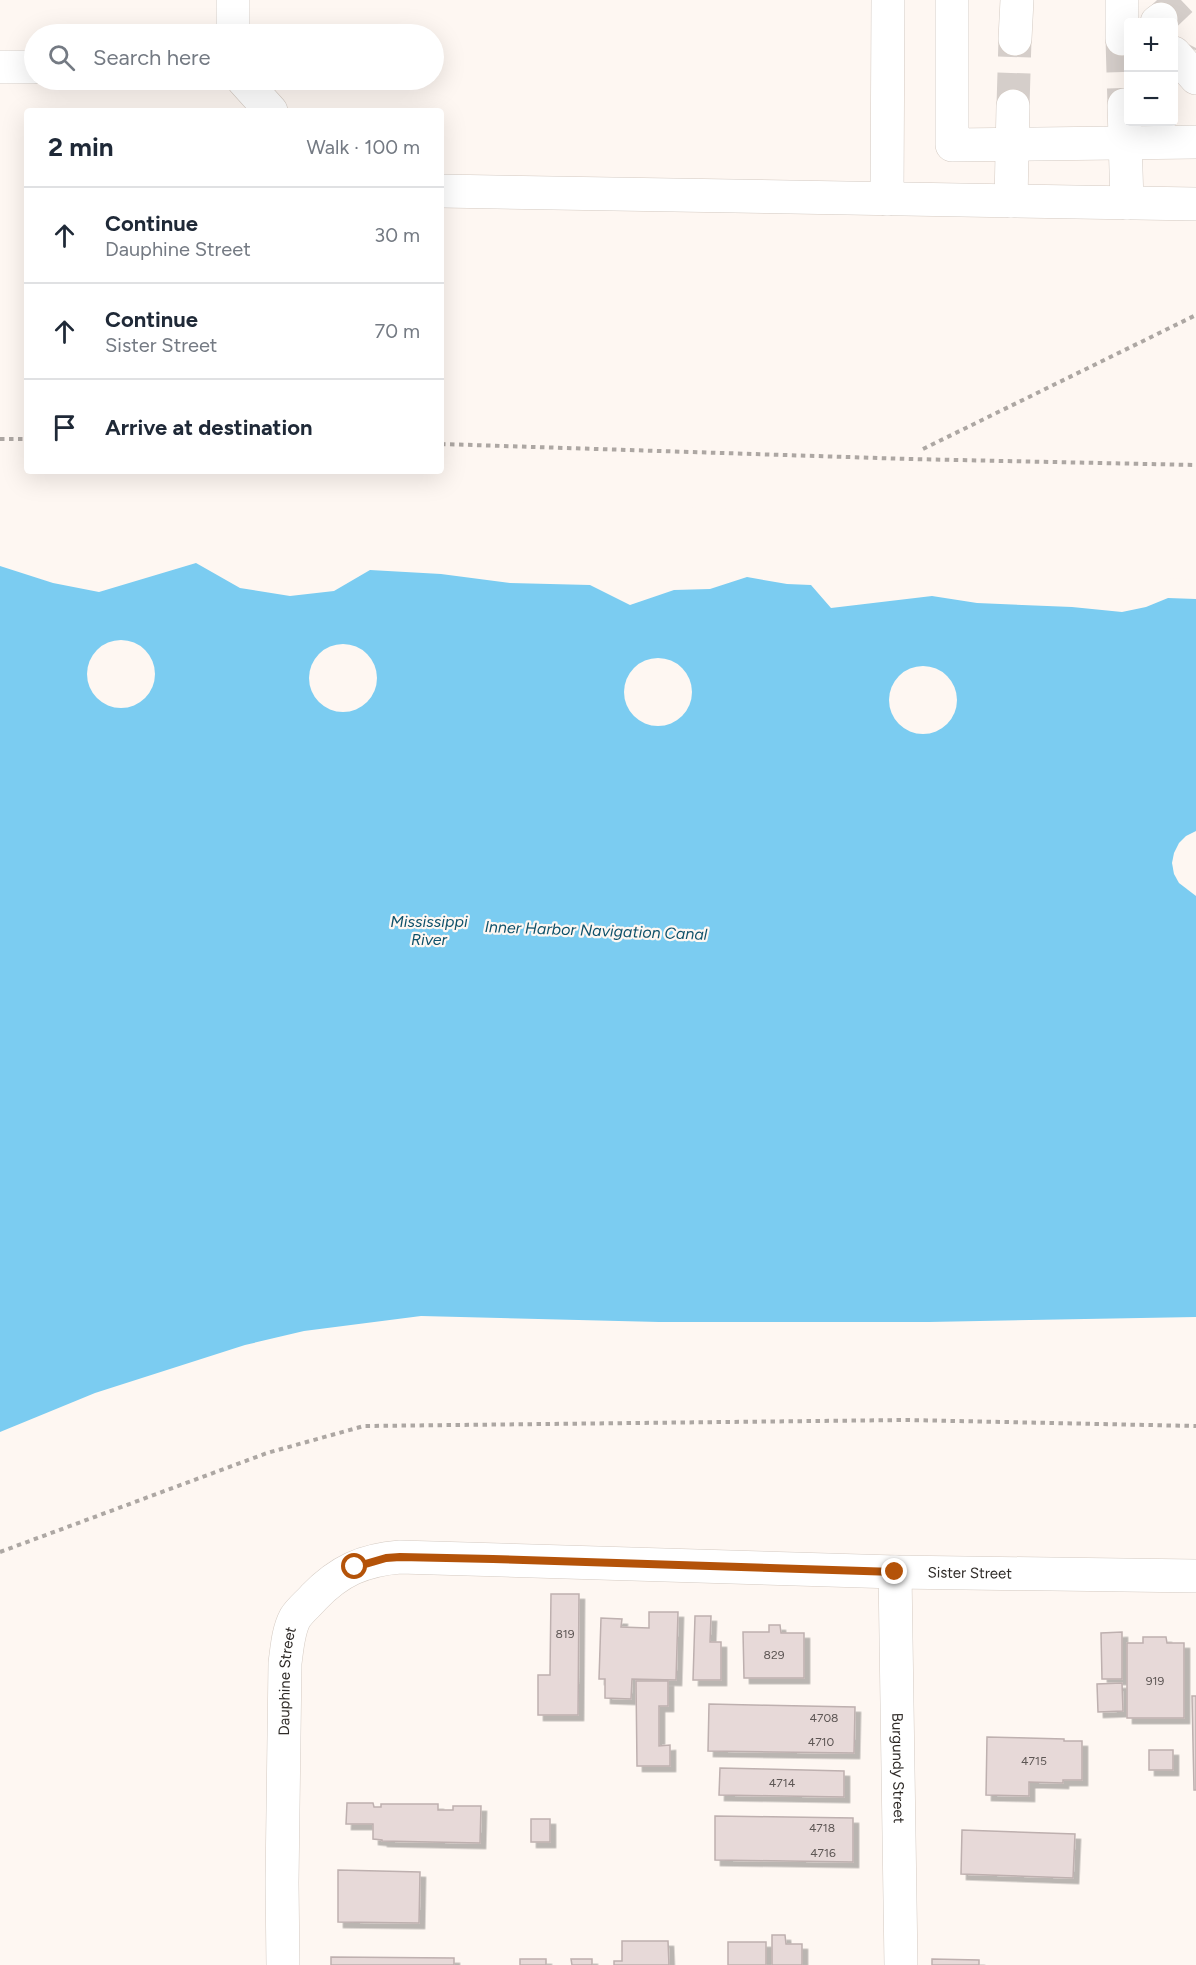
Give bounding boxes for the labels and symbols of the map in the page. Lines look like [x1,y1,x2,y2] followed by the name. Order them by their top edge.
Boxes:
[390,912,468,949] water label: Mississippi River
[484,917,708,944] water label: Inner Harbor Navigation Canal
[341,1553,367,1579] route start
[881,1558,907,1584] route end
[927,1563,1012,1583] street label: Sister Street
[275,1624,300,1736] street label: Dauphine Street
[555,1627,575,1641] house number: 819
[764,1648,785,1662] house number: 829
[1146,1674,1164,1688] house number: 919
[810,1711,838,1725] house number: 4708
[888,1713,908,1824] street label: Burgundy Street
[808,1735,835,1749] house number: 4710
[1021,1754,1047,1768] house number: 4715
[769,1776,796,1790] house number: 4714
[809,1821,835,1835] house number: 4718
[810,1846,836,1860] house number: 4716

